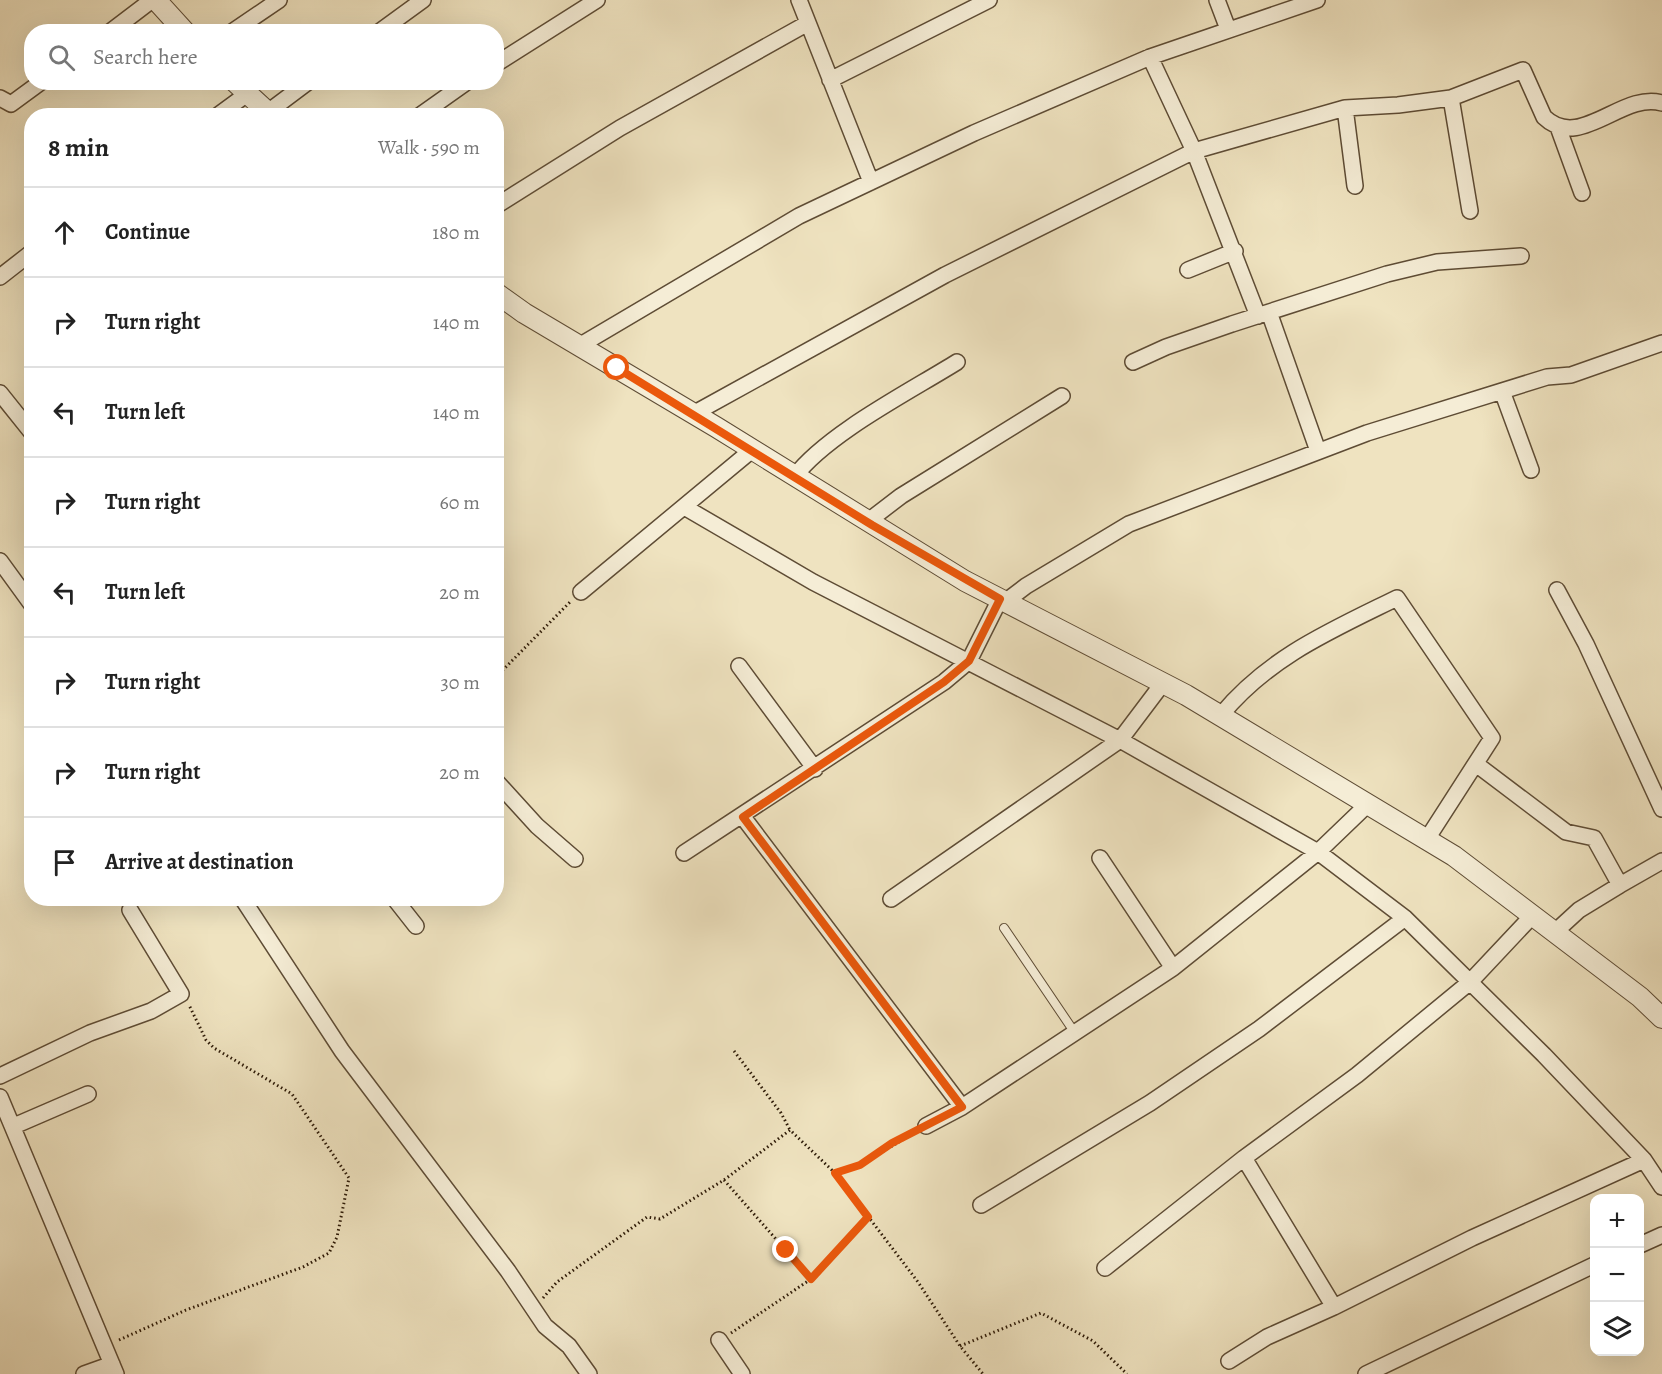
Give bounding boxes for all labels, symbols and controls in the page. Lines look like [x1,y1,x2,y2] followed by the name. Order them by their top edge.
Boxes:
[24,24,504,90] search box
[45,41,78,74] icon: search
[93,42,198,72] text: Search here
[48,130,109,165] text: 8 min
[378,134,480,161] text: Walk · 590 m
[48,216,81,249] icon: ahead
[105,217,190,247] text: Continue
[432,219,480,246] text: 180 m
[48,306,81,339] icon: right
[105,307,201,337] text: Turn right
[433,309,480,336] text: 140 m
[603,354,629,380] route start
[48,396,81,429] icon: left
[105,397,185,427] text: Turn left
[433,399,480,426] text: 140 m
[48,486,81,519] icon: right
[105,487,201,517] text: Turn right
[440,489,480,516] text: 60 m
[48,576,81,609] icon: left
[105,577,185,607] text: Turn left
[439,579,480,606] text: 20 m
[48,666,81,699] icon: right
[105,667,201,697] text: Turn right
[440,669,480,696] text: 30 m
[48,756,81,789] icon: right
[105,757,201,787] text: Turn right
[439,759,480,786] text: 20 m
[48,846,81,879] icon: arrive
[105,847,294,877] text: Arrive at destination
[1590,1194,1644,1356] map controls
[1590,1194,1644,1248] button: +
[772,1236,798,1262] route end
[1590,1248,1644,1302] button: −
[1590,1302,1644,1356] button: layers

